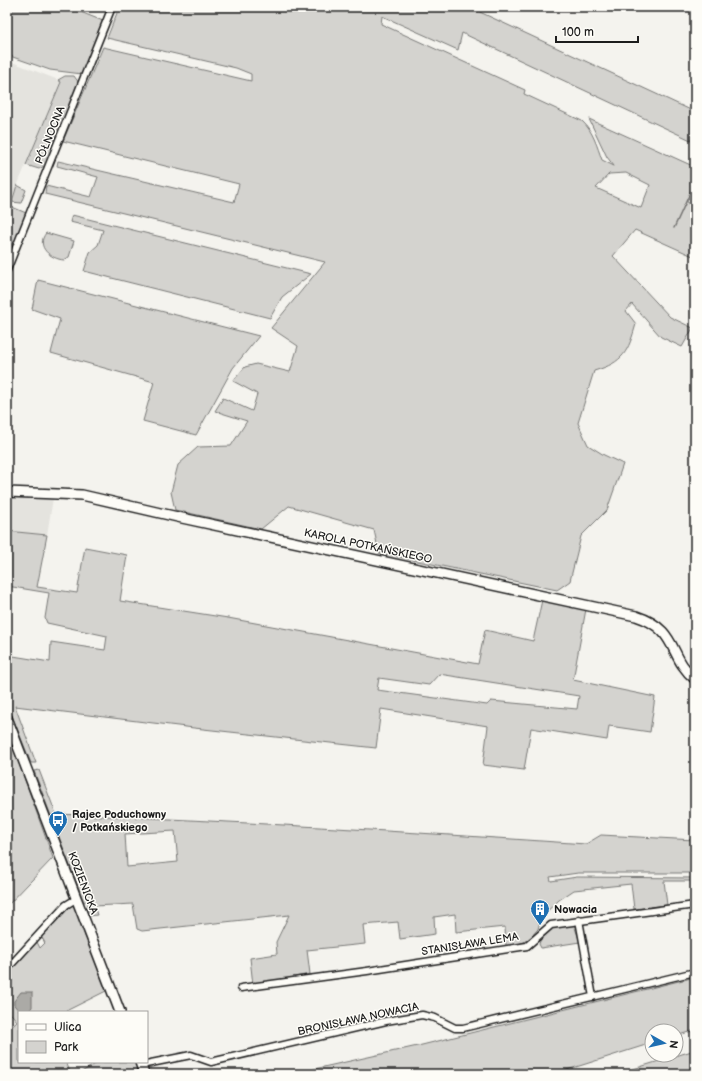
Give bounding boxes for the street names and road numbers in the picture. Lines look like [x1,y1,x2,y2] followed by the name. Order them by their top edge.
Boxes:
[32,104,68,166] street label: PÓŁNOCNA
[303,525,433,566] street label: KAROLA POTKAŃSKIEGO
[65,850,101,916] street label: KOZIENICKA
[421,930,520,958] street label: STANISŁAWA LEMA
[296,1000,420,1038] street label: BRONISŁAWA NOWACIA

